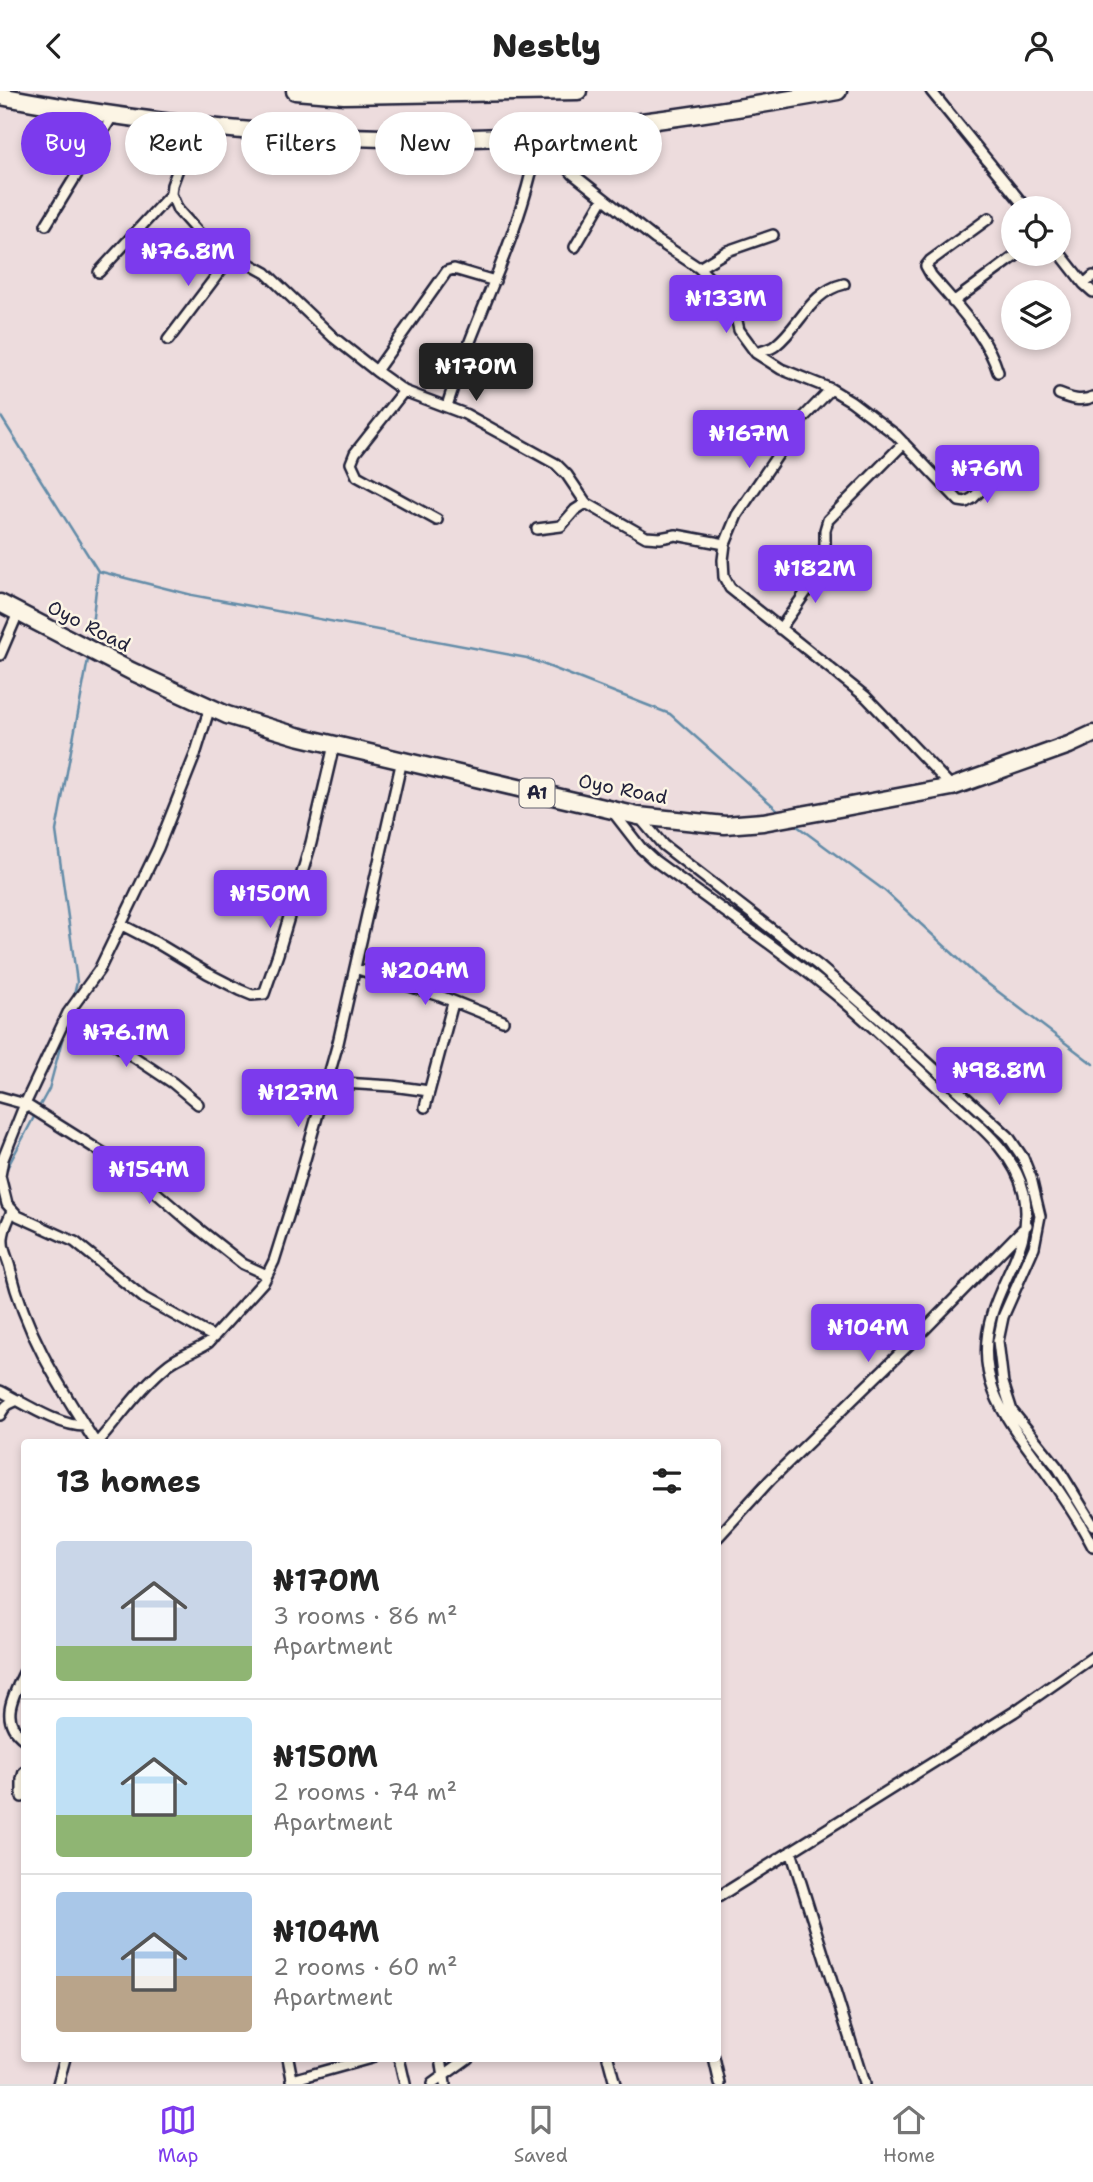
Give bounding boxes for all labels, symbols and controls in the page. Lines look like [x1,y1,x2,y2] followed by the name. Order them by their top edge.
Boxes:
[492,24,601,67] text: Nestly
[35,27,73,65] icon: back
[1020,27,1058,65] icon: person
[21,112,111,175] chip: Buy
[125,112,227,175] chip: Rent
[241,112,361,175] chip: Filters
[375,112,475,175] chip: New
[489,112,662,175] chip: Apartment
[1001,196,1071,350] map controls
[1001,196,1071,266] button: locate
[131,229,245,288] pin: ₦76.8M
[141,236,235,266] text: ₦76.8M
[677,275,775,335] pin: ₦133M
[1001,280,1071,350] button: layers
[685,283,767,313] text: ₦133M
[427,343,525,403] pin: ₦170M
[435,351,517,381] text: ₦170M
[700,411,798,470] pin: ₦167M
[709,418,789,448] text: ₦167M
[946,445,1028,505] pin: ₦76M
[951,453,1023,483] text: ₦76M
[766,545,864,605] pin: ₦182M
[774,553,856,583] text: ₦182M
[43,594,135,658] street label: Oyo Road
[576,768,670,810] street label: Oyo Road
[520,779,554,807] road number: A1
[221,871,319,930] pin: ₦150M
[230,878,310,908] text: ₦150M
[376,947,474,1007] pin: ₦204M
[381,955,469,985] text: ₦204M
[69,1009,183,1069] pin: ₦76.1M
[83,1017,169,1047] text: ₦76.1M
[942,1047,1056,1107] pin: ₦98.8M
[952,1055,1046,1085] text: ₦98.8M
[249,1069,347,1129] pin: ₦127M
[258,1077,338,1107] text: ₦127M
[100,1147,198,1206] pin: ₦154M
[109,1154,189,1184] text: ₦154M
[819,1305,917,1364] pin: ₦104M
[827,1312,909,1342] text: ₦104M
[56,1461,201,1502] text: 13 homes
[648,1462,686,1500] icon: filters
[273,1560,380,1601] text: ₦170M
[112,1569,196,1653] icon: home
[273,1601,458,1631] text: 3 rooms · 86 m²
[273,1631,393,1661] text: Apartment
[273,1736,378,1777] text: ₦150M
[112,1745,196,1829] icon: home
[273,1777,457,1807] text: 2 rooms · 74 m²
[273,1807,393,1837] text: Apartment
[273,1911,380,1952] text: ₦104M
[112,1920,196,2004] icon: home
[273,1952,458,1982] text: 2 rooms · 60 m²
[273,1982,393,2012] text: Apartment
[158,2101,198,2168] tab: Map
[514,2101,568,2168] tab: Saved
[883,2101,935,2168] tab: Home

